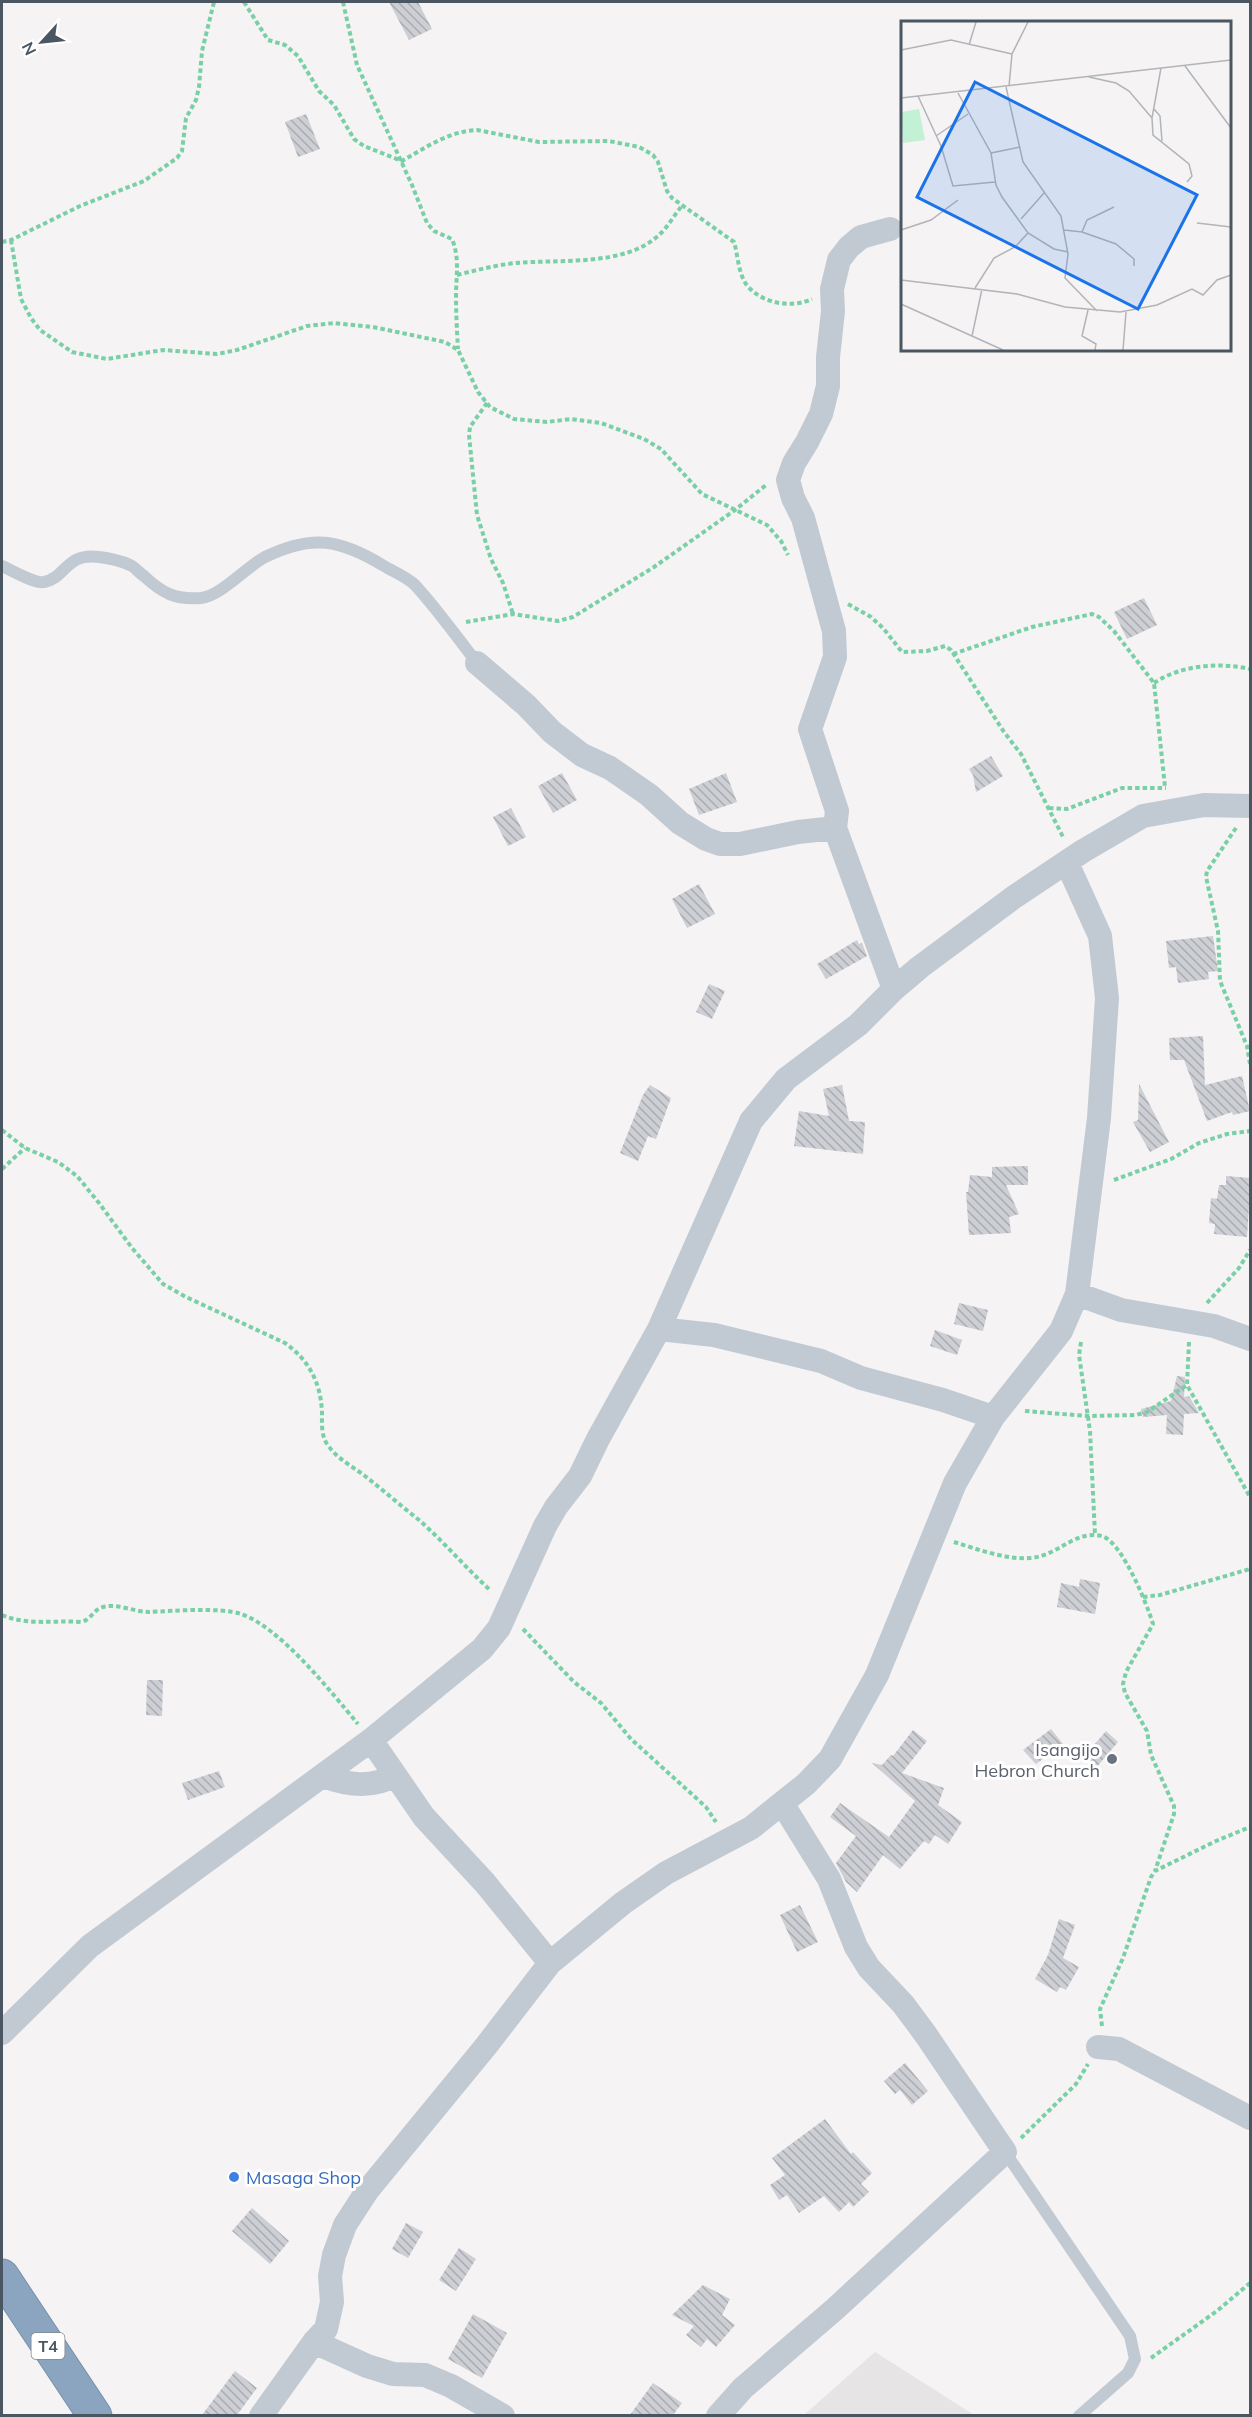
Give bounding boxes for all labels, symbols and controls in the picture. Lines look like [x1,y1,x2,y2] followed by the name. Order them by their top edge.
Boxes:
[12,12,72,72] north arrow
[901,21,1231,351] inset map
[17,39,40,59] text: N
[975,1738,1100,1782] place label: Isangijo Hebron Church
[1105,1752,1119,1766] marker: Isangijo Hebron Church
[246,2166,361,2189] place label: Masaga Shop
[227,2170,241,2184] marker: Masaga Shop
[32,2333,64,2359] road number: T4

